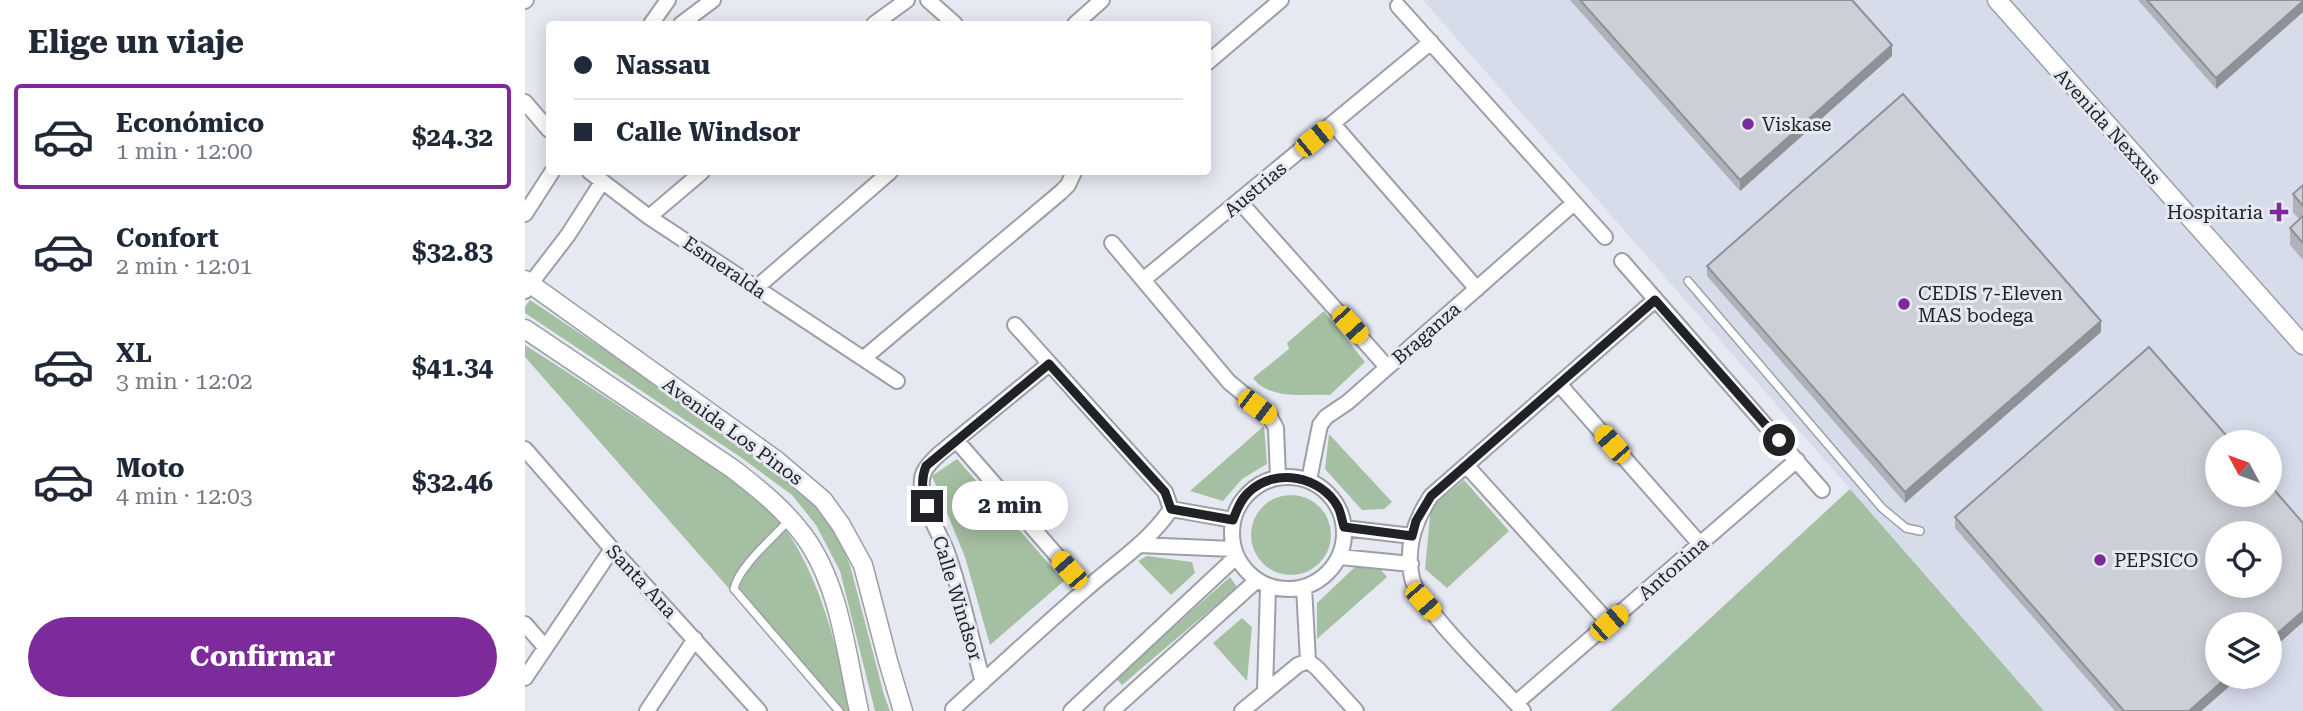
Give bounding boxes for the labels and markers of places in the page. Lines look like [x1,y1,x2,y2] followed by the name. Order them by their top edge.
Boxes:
[1762,113,1832,136] place label: Viskase
[1740,116,1756,132] marker: Viskase
[2167,201,2264,224] place label: Hospitaria
[2269,202,2289,222] marker: Hospitaria
[1918,282,2063,327] place label: CEDIS 7-Eleven MAS bodega
[1896,296,1912,312] marker: CEDIS 7-Eleven MAS bodega
[2114,549,2198,572] place label: PEPSICO
[2092,552,2108,568] marker: PEPSICO

